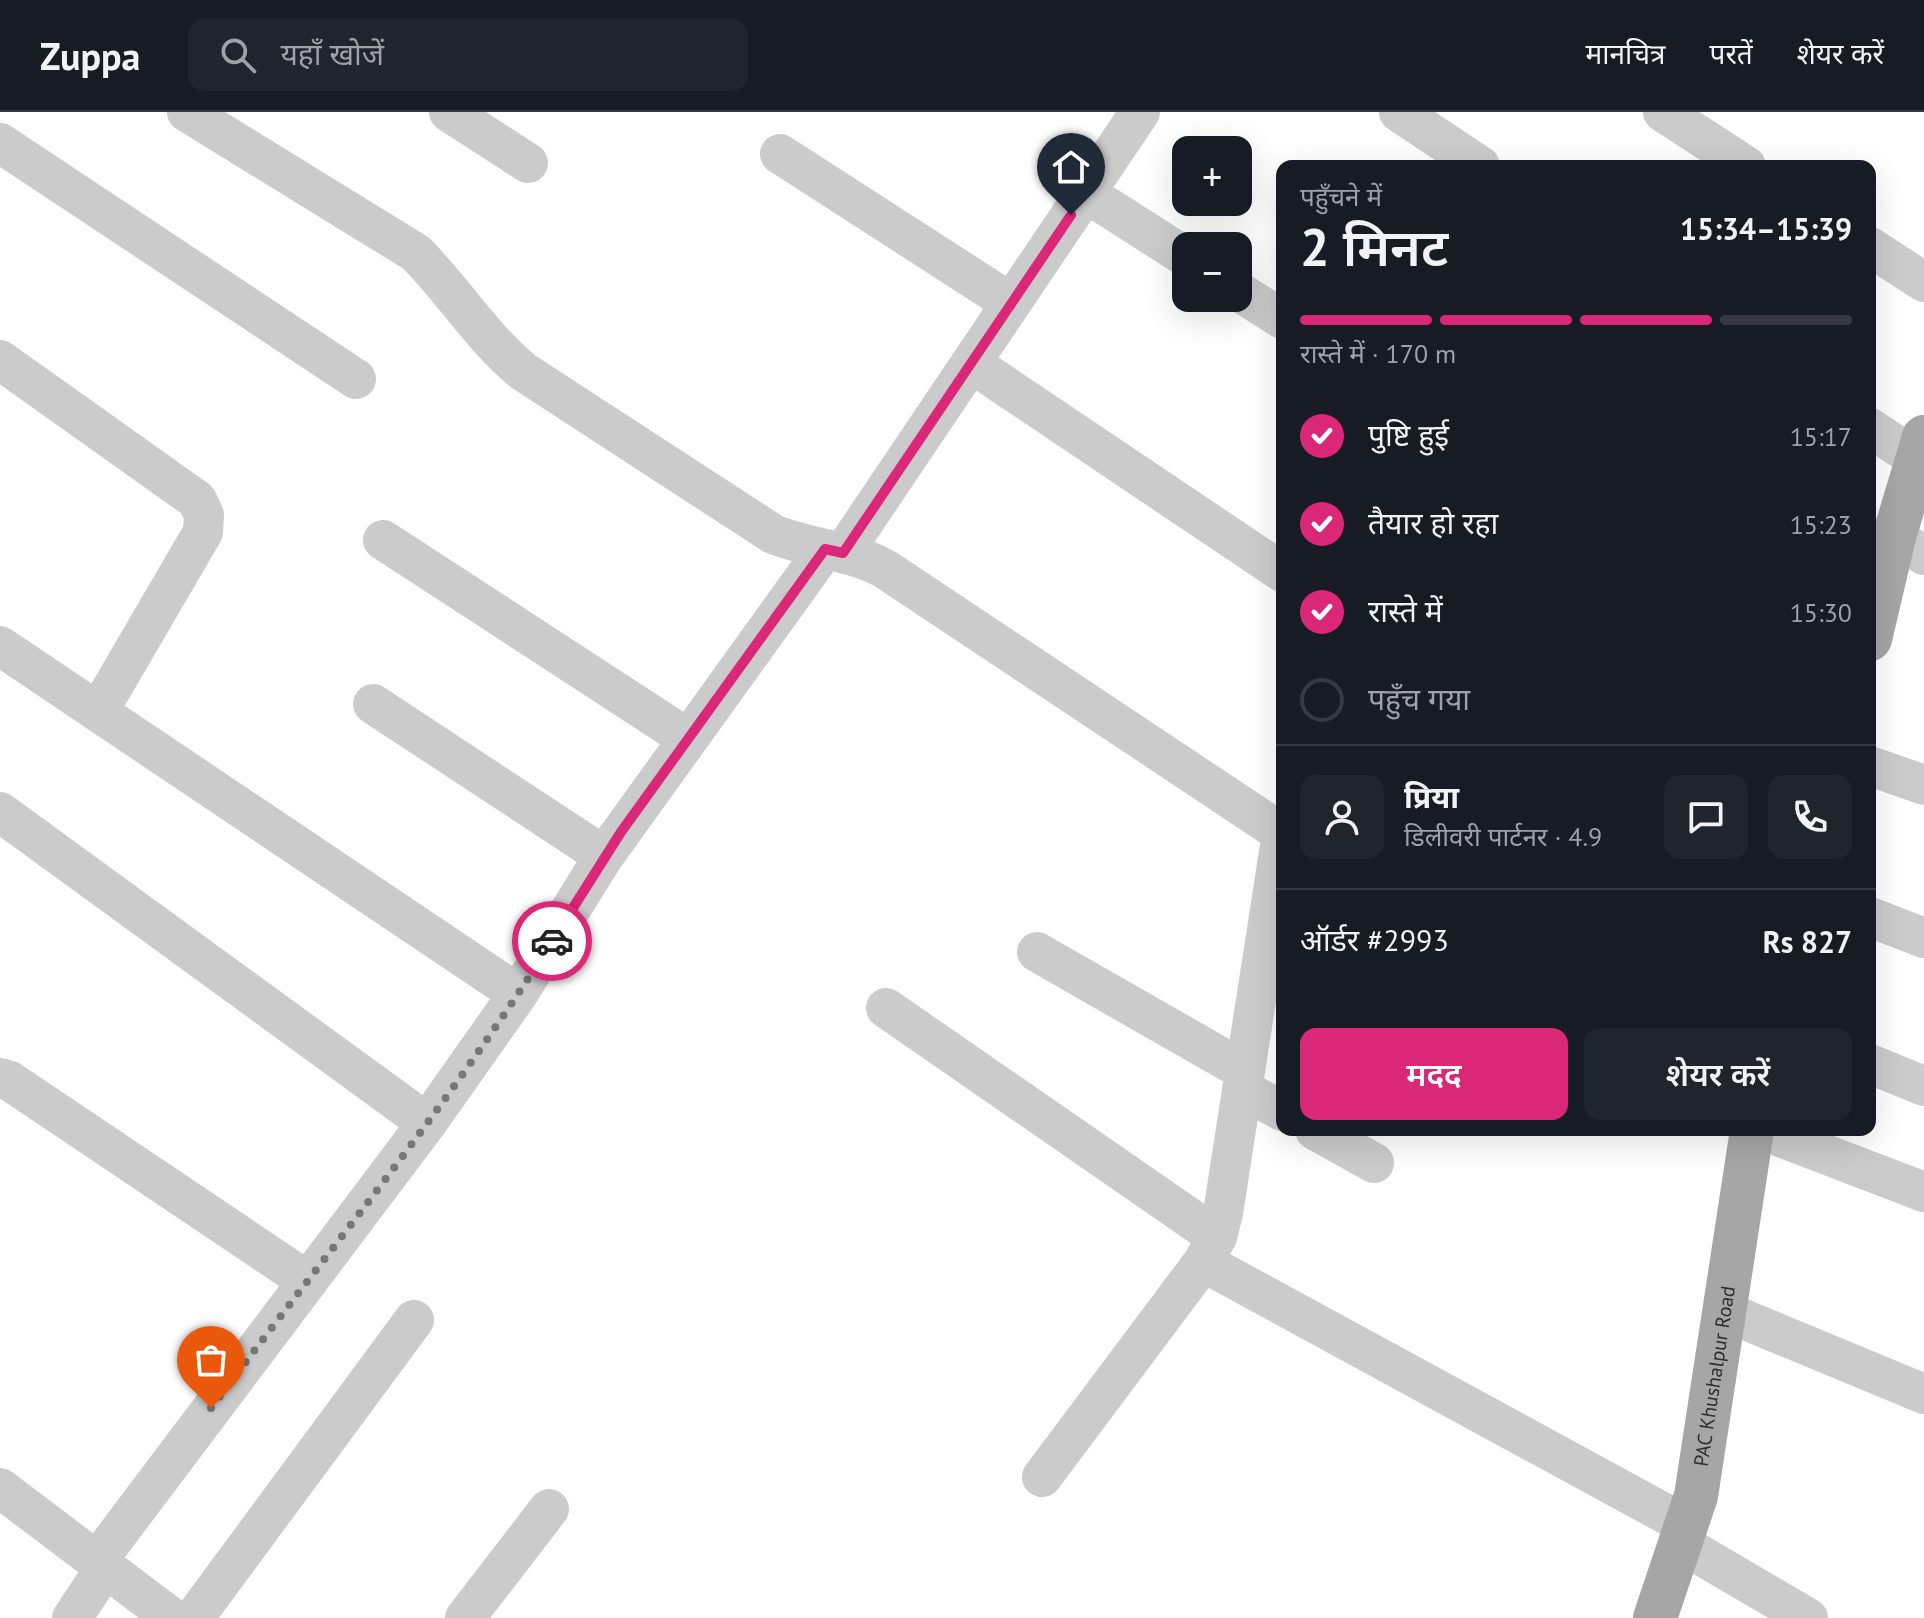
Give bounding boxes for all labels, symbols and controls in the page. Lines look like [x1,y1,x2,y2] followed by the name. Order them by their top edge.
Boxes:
[188,19,748,91] search box
[40,31,140,80] text: Zuppa
[216,33,260,77] icon: search
[280,34,384,73] text: यहाँ खोजें
[1585,35,1666,72] text: मानचित्र
[1710,35,1753,72] text: परतें
[1797,35,1884,72] text: शेयर करें
[1037,133,1105,215] pin
[1172,136,1252,312] map controls
[1172,136,1252,216] button: +
[1049,145,1093,189] icon: home
[1300,180,1382,213] text: पहुँचने में
[1680,209,1852,248] text: 15:34–15:39
[1300,213,1448,280] text: 2 मिनट
[1172,232,1252,312] button: −
[1300,337,1456,370] text: रास्ते में · 170 m
[1300,414,1344,458] icon: check
[1368,415,1449,454] text: पुष्टि हुई
[1790,420,1852,453] text: 15:17
[1300,502,1344,546] icon: check
[1368,503,1498,542] text: तैयार हो रहा
[1790,508,1852,541] text: 15:23
[1300,590,1344,634] icon: check
[1368,591,1443,630] text: रास्ते में
[1790,596,1852,629] text: 15:30
[1368,679,1470,718] text: पहुँच गया
[1300,775,1384,859] button: person
[1664,775,1748,859] button: chat
[1768,775,1852,859] button: phone
[1404,777,1459,816] text: प्रिया
[1404,820,1602,853] text: डिलीवरी पार्टनर · 4.9
[512,901,592,981] courier
[530,919,574,963] icon: car
[1300,920,1449,959] text: ऑर्डर #2993
[1763,922,1852,961] text: Rs 827
[1300,1028,1568,1120] button: मदद
[1584,1028,1852,1120] button: शेयर करें
[1688,1284,1741,1468] street label: PAC Khushalpur Road
[177,1326,245,1408] pin
[189,1338,233,1382] icon: bag

